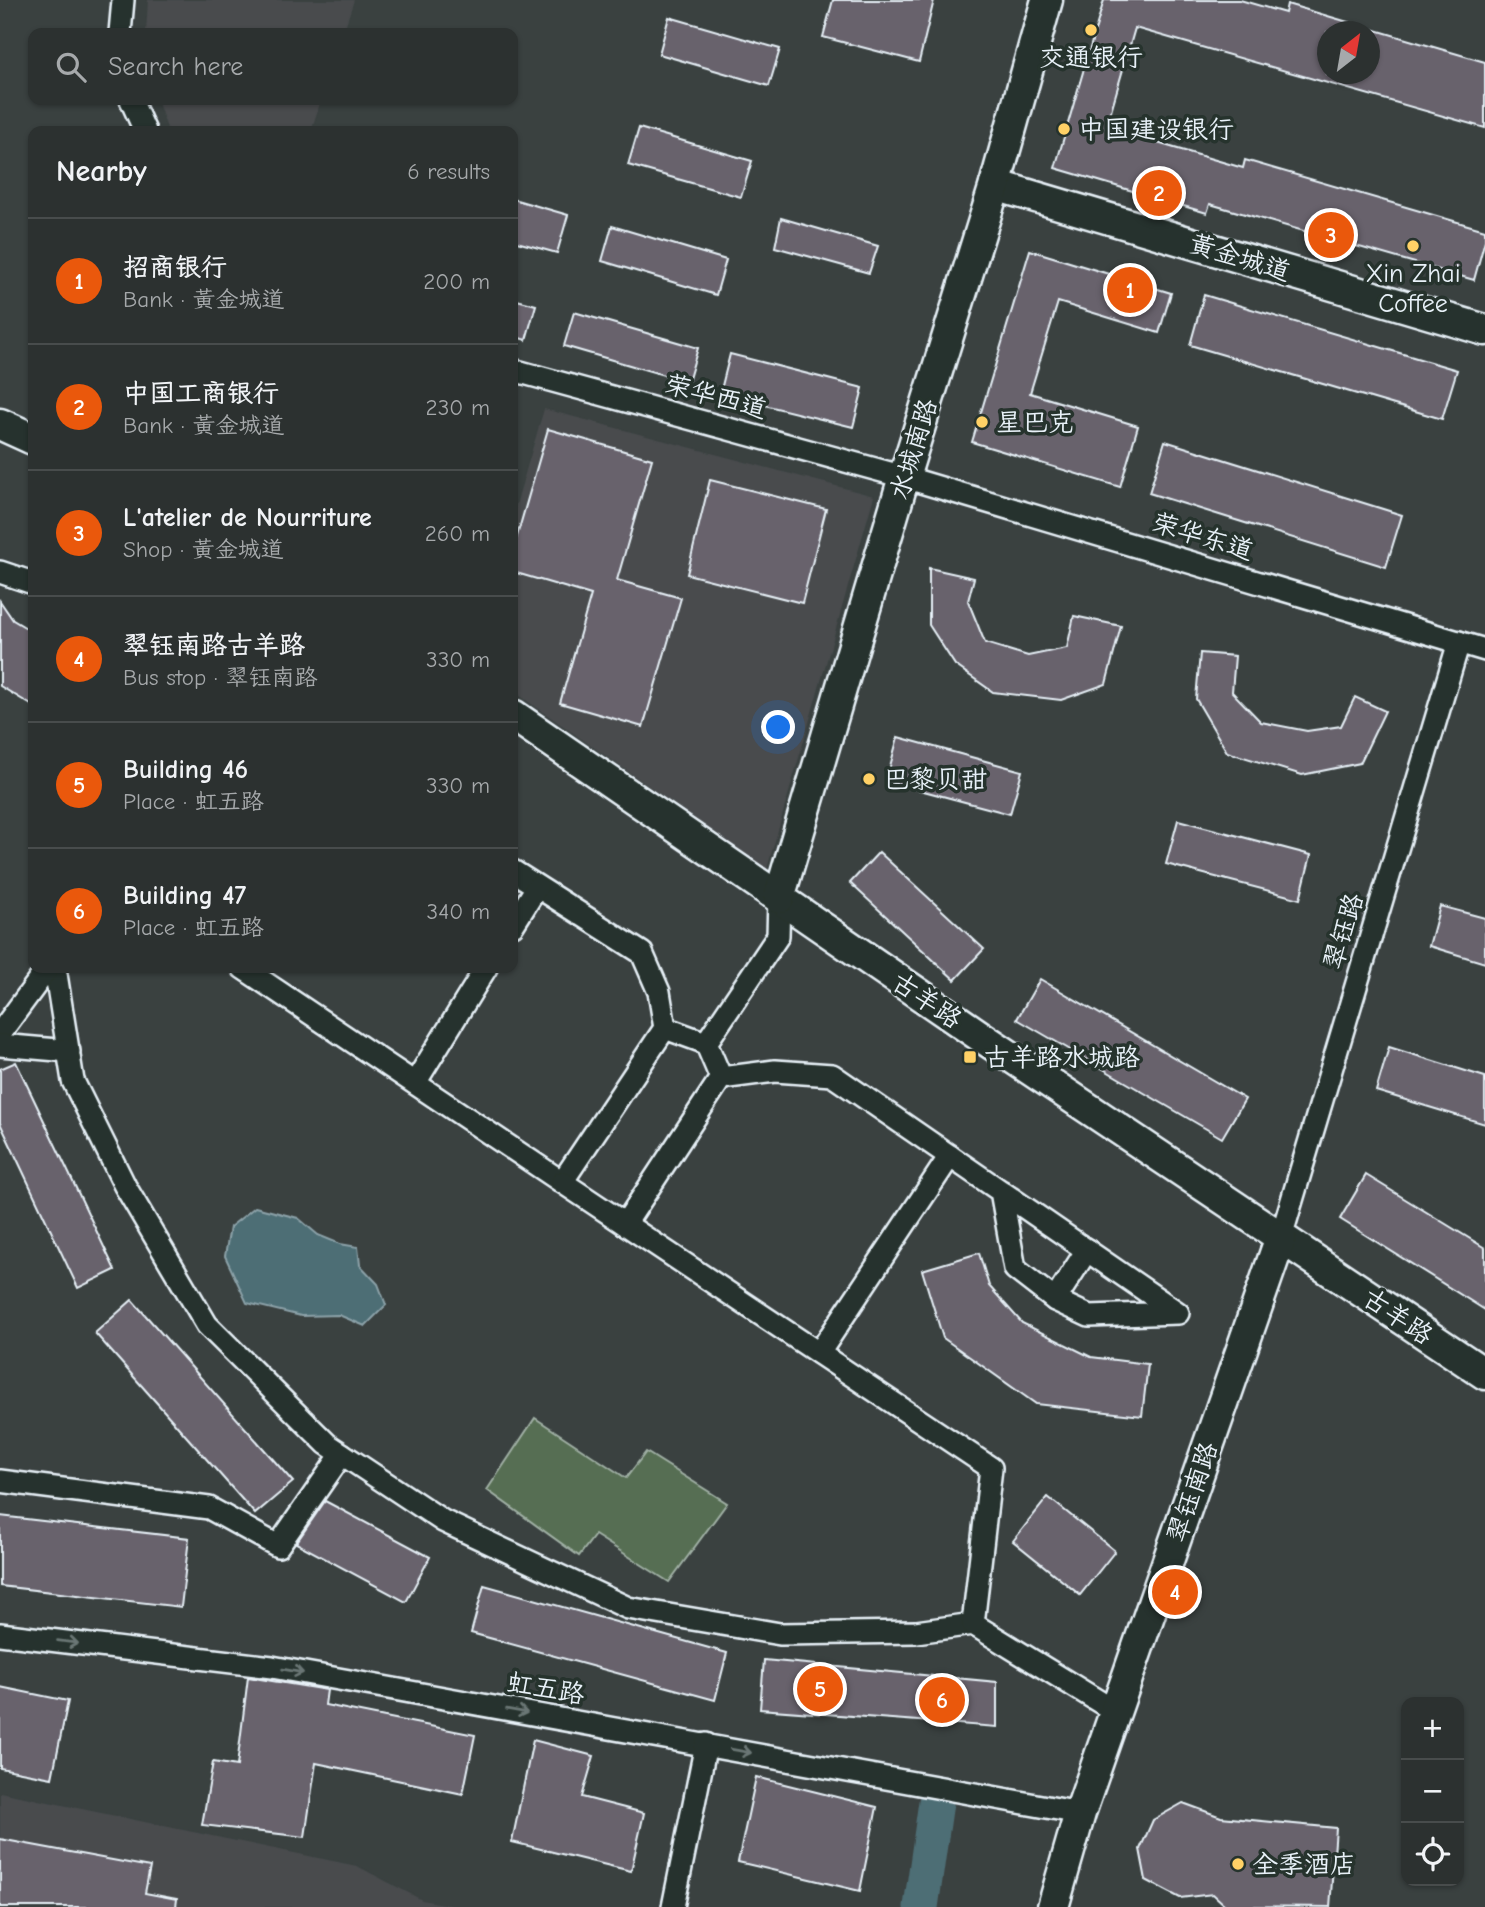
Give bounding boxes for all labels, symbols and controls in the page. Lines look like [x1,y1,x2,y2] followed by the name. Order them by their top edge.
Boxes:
[1317,21,1380,84] north arrow
[1083,22,1099,38] marker: 交通银行
[28,28,518,105] search box
[1039,43,1143,73] place label: 交通银行
[52,48,90,86] icon: search
[108,52,243,82] text: Search here
[1078,115,1234,145] place label: 中国建设银行
[1056,121,1072,137] marker: 中国建设银行
[56,154,147,189] text: Nearby
[407,158,490,185] text: 6 results
[1136,167,1182,219] pin: 2
[1308,209,1354,261] pin: 3
[1186,228,1294,288] street label: 黄金城道
[1405,238,1421,254] marker: Xin Zhai Coffee
[123,253,227,283] text: 招商银行
[1365,259,1461,319] place label: Xin Zhai Coffee
[1107,264,1153,316] pin: 1
[74,268,84,295] text: 1
[423,268,490,295] text: 200 m
[123,286,284,313] text: Bank · 黄金城道
[662,369,770,425] street label: 荣华西道
[123,379,279,409] text: 中国工商银行
[73,394,85,421] text: 2
[426,394,490,421] text: 230 m
[884,395,944,503] street label: 水城南路
[996,408,1074,438] place label: 星巴克
[123,412,284,439] text: Bank · 黄金城道
[974,414,990,430] marker: 星巴克
[123,503,372,533] text: L'atelier de Nourriture
[1149,507,1257,567] street label: 荣华东道
[73,520,85,547] text: 3
[425,520,490,547] text: 260 m
[123,536,284,563] text: Shop · 黄金城道
[123,631,305,661] text: 翠钰南路古羊路
[74,646,84,673] text: 4
[426,646,490,673] text: 330 m
[123,664,318,691] text: Bus stop · 翠钰南路
[761,710,795,744] your location
[123,755,248,785] text: Building 46
[883,765,987,795] place label: 巴黎贝甜
[861,771,877,787] marker: 巴黎贝甜
[73,772,85,799] text: 5
[426,772,490,799] text: 330 m
[123,788,264,815] text: Place · 虹五路
[123,881,246,911] text: Building 47
[1318,890,1370,973] street label: 翠钰路
[73,898,85,925] text: 6
[427,898,490,925] text: 340 m
[123,914,264,941] text: Place · 虹五路
[886,967,967,1035] street label: 古羊路
[984,1043,1140,1073] place label: 古羊路水城路
[962,1049,978,1065] marker: 古羊路水城路
[1357,1283,1438,1351] street label: 古羊路
[1162,1438,1224,1546] street label: 翠钰南路
[1152,1566,1198,1618] pin: 4
[56,1636,79,1649] one-way arrow
[797,1663,843,1715] pin: 5
[281,1665,304,1678] one-way arrow
[505,1667,587,1711] street label: 虹五路
[919,1674,965,1726] pin: 6
[1401,1697,1464,1886] map controls
[1401,1697,1464,1760] button: +
[505,1705,528,1718] one-way arrow
[729,1745,752,1758] one-way arrow
[1401,1760,1464,1823] button: −
[1401,1823,1464,1886] button: locate
[1252,1850,1356,1880] place label: 全季酒店
[1230,1856,1246,1872] marker: 全季酒店

